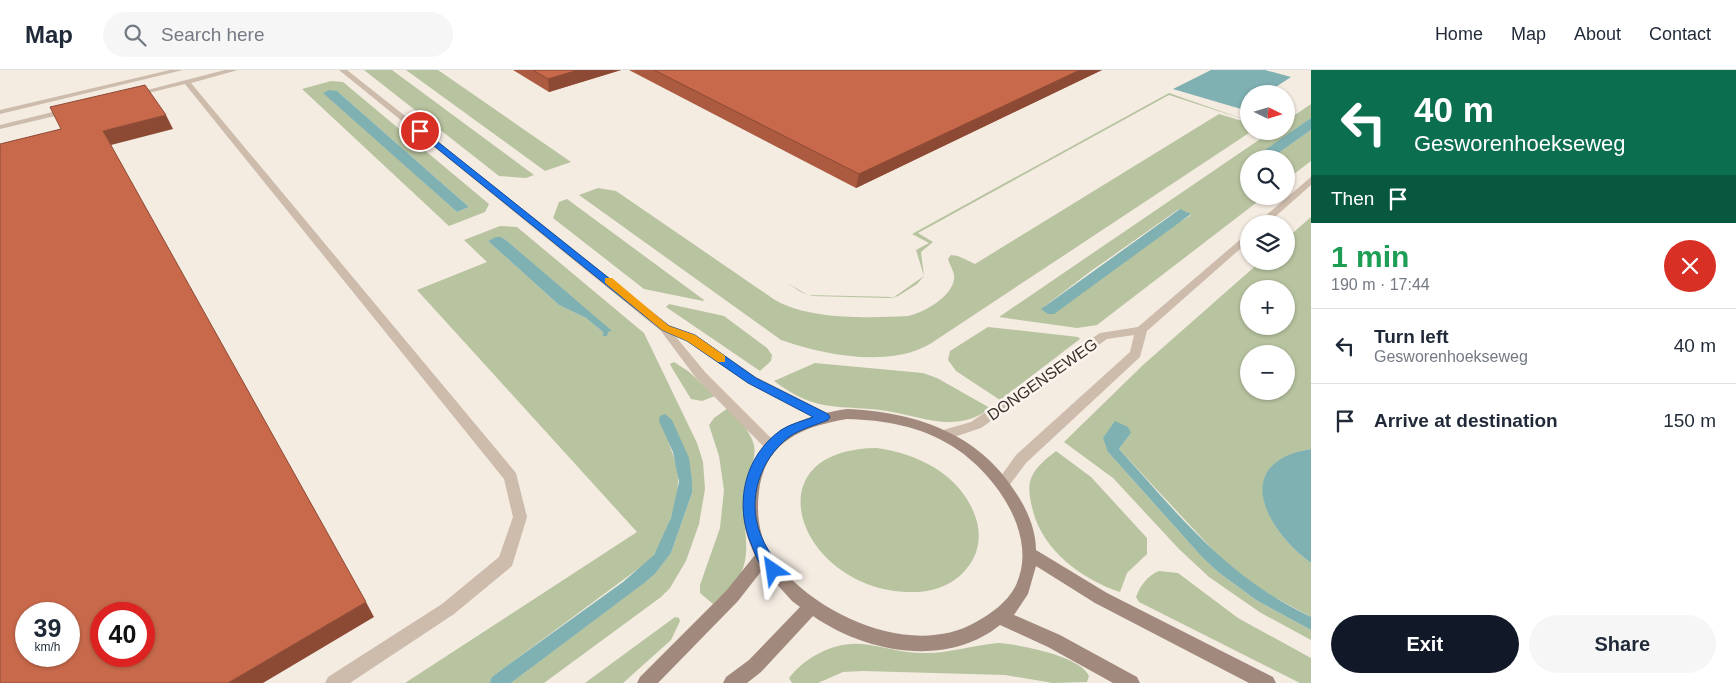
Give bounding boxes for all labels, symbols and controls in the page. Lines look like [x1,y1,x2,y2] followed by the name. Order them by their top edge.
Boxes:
[103,12,453,57] search box
[25,21,73,48] text: Map
[121,21,149,49] icon: search
[161,24,265,45] text: Search here
[1435,24,1483,44] text: Home
[1511,24,1546,44] text: Map
[1574,24,1621,44] text: About
[1649,24,1711,44] text: Contact
[1240,85,1295,140] north arrow
[1240,85,1295,400] map controls
[1331,90,1396,155] icon: left
[1414,90,1494,129] text: 40 m
[399,110,441,152] pin
[406,117,434,145] icon: arrive
[1414,131,1626,156] text: Gesworenhoekseweg
[1240,150,1295,205] button: search
[1384,185,1412,213] icon: arrive
[1331,188,1374,209] text: Then
[1240,215,1295,270] button: layers
[1331,240,1409,273] text: 1 min
[1664,240,1716,292] button: close
[1331,276,1430,293] text: 190 m · 17:44
[1240,280,1295,335] button: +
[1374,326,1449,347] text: Turn left
[1331,332,1359,360] icon: left
[984,335,1100,424] street label: DONGENSEWEG
[1674,335,1716,356] text: 40 m
[1240,345,1295,400] button: −
[1374,348,1528,365] text: Gesworenhoekseweg
[1331,407,1359,435] icon: arrive
[1374,410,1558,431] text: Arrive at destination
[1663,410,1716,431] text: 150 m
[746,543,798,595] position arrow
[90,602,155,667] speed limit sign: 40
[34,614,61,642] text: 39
[1331,615,1519,673] button: Exit
[1529,615,1716,673] button: Share
[34,640,61,654] text: km/h

